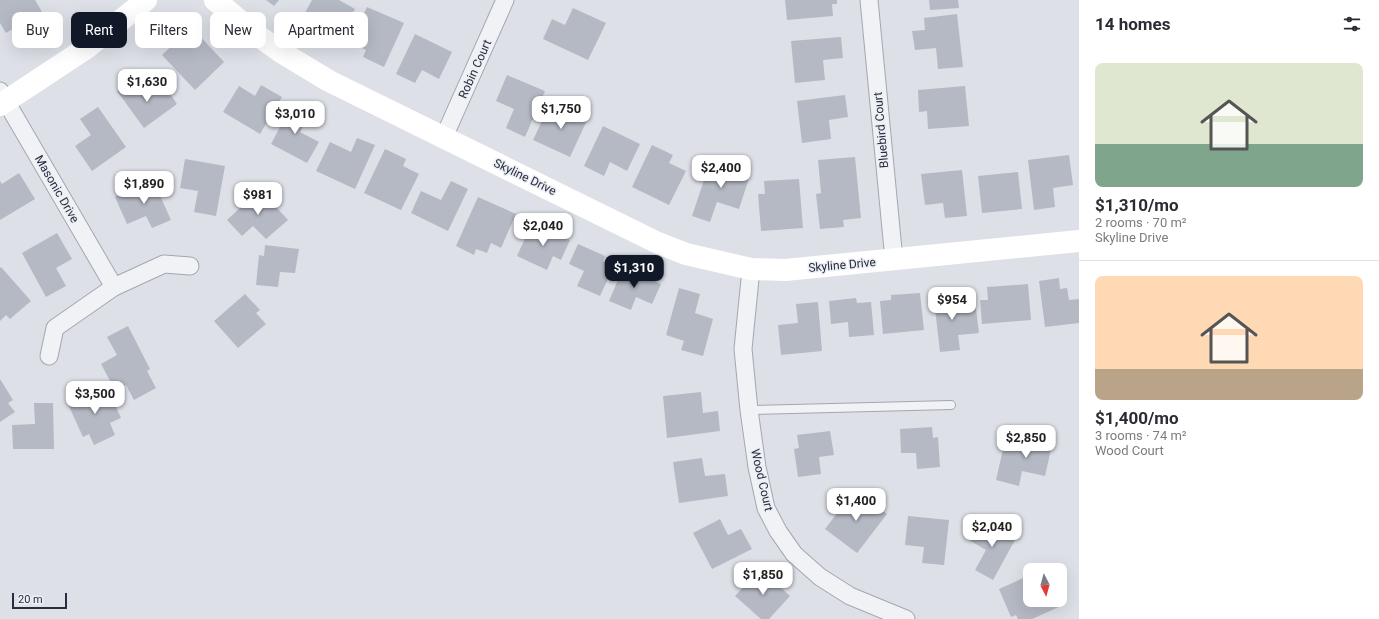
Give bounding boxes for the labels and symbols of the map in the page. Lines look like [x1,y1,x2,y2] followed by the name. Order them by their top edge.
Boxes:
[456,37,494,101] street label: Robin Court
[114,69,180,103] pin: $1,630
[871,91,891,169] street label: Bluebird Court
[528,96,594,130] pin: $1,750
[262,101,328,135] pin: $3,010
[32,153,82,225] street label: Masonic Drive
[688,155,754,189] pin: $2,400
[492,156,558,198] street label: Skyline Drive
[111,171,177,205] pin: $1,890
[234,182,282,216] pin: $981
[510,213,576,247] pin: $2,040
[601,255,667,289] pin: $1,310
[808,255,876,275] street label: Skyline Drive
[928,287,976,321] pin: $954
[62,381,128,415] pin: $3,500
[993,425,1059,459] pin: $2,850
[748,448,776,513] street label: Wood Court
[823,488,889,522] pin: $1,400
[959,514,1025,548] pin: $2,040
[730,562,796,596] pin: $1,850
[1023,563,1067,607] north arrow
[12,591,67,610] scale bar

